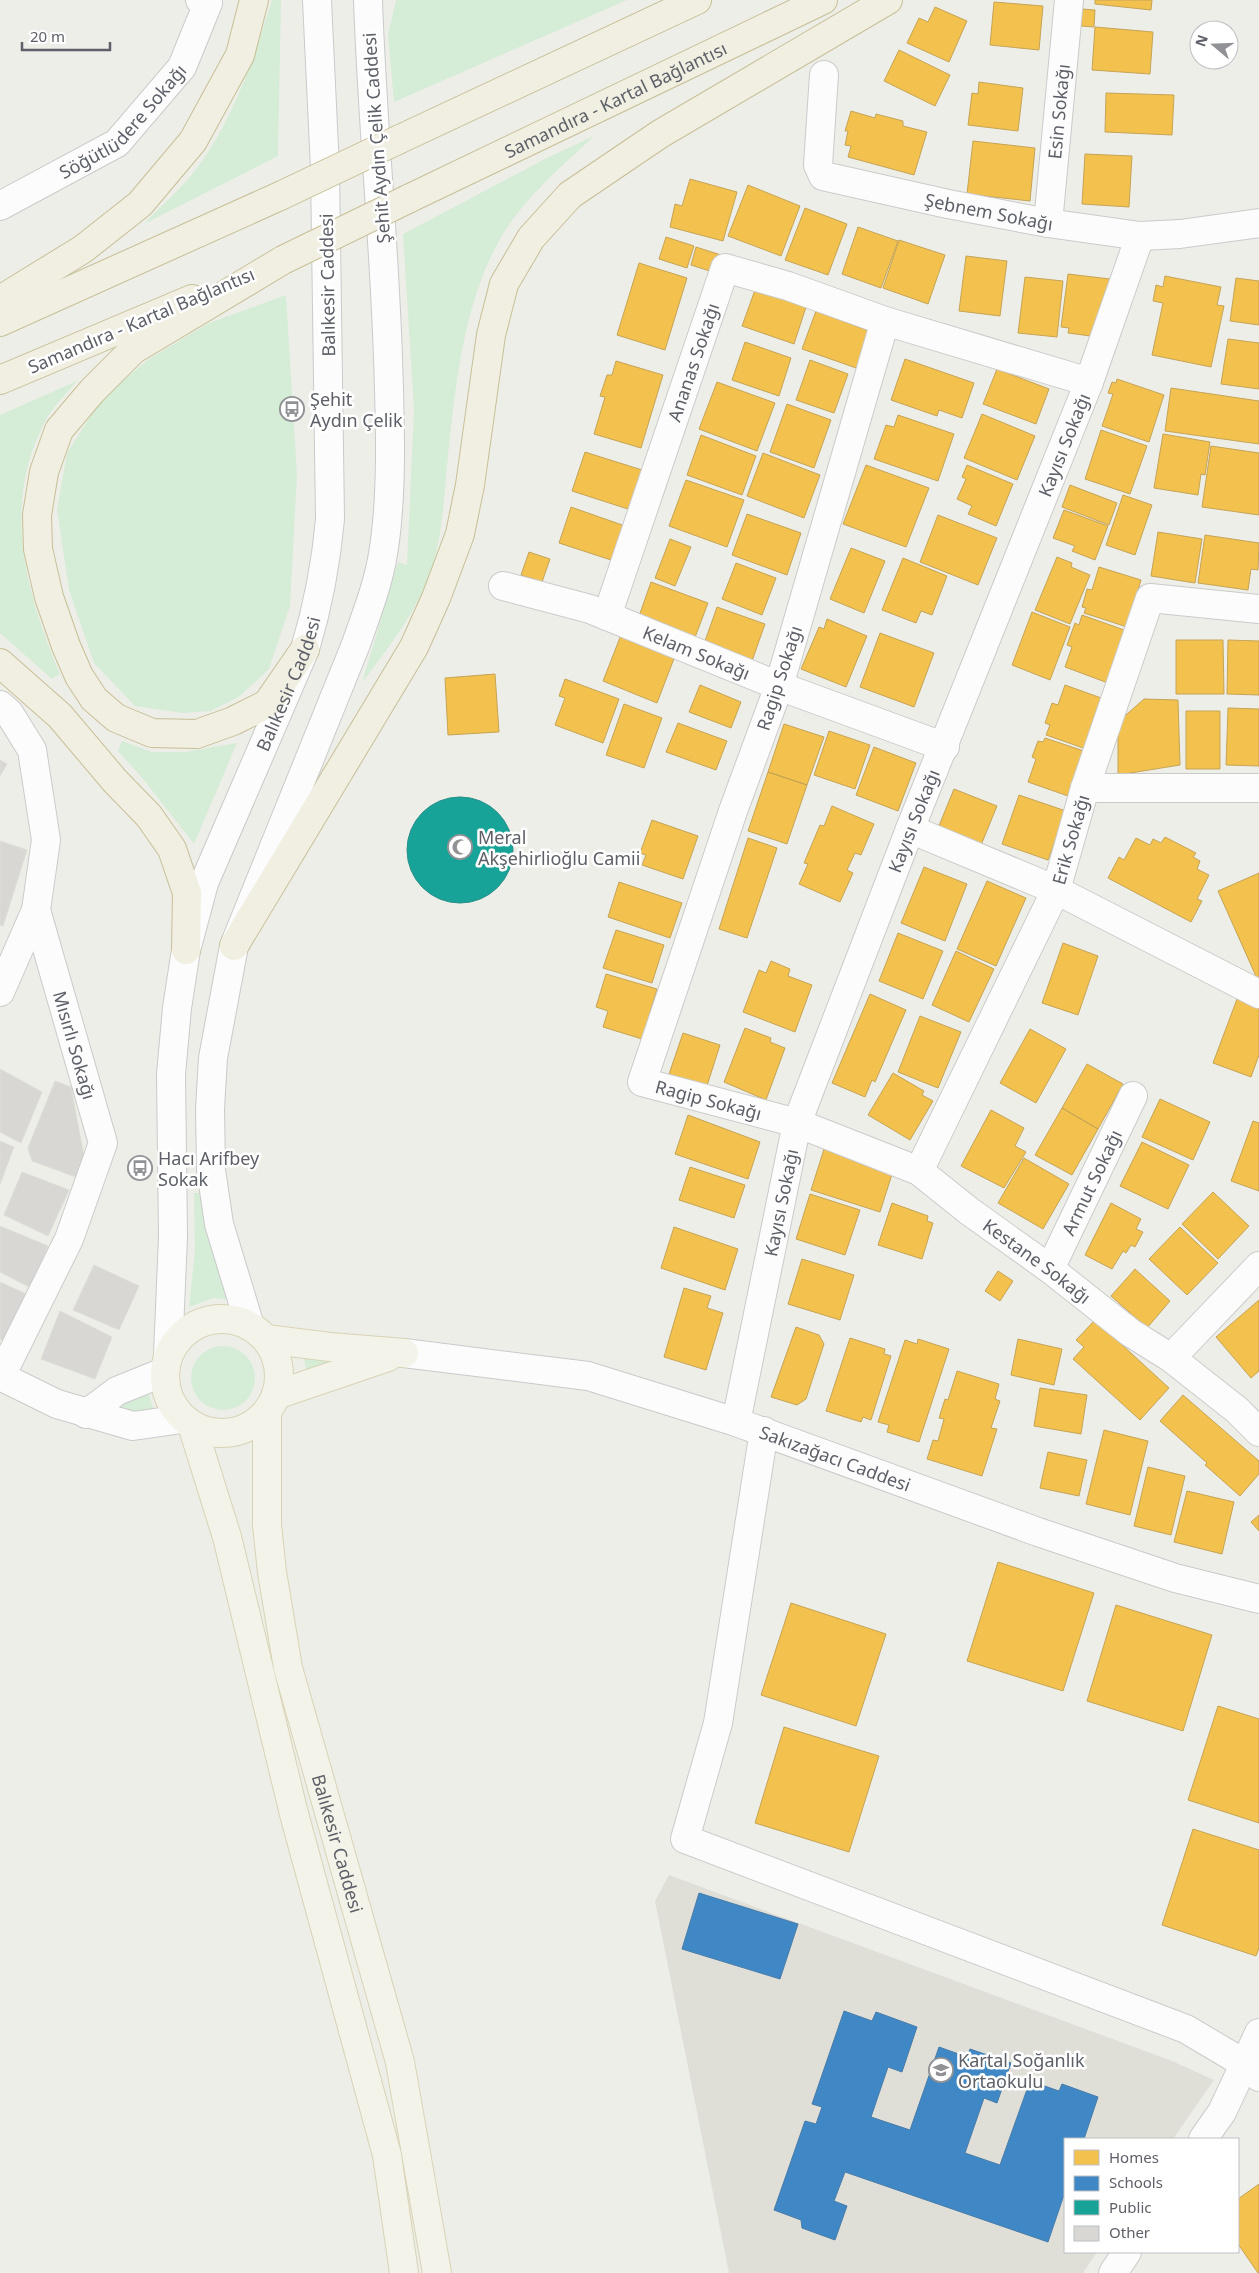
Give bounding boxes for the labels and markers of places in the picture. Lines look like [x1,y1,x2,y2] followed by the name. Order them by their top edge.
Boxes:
[310,387,403,432] place label: Şehit Aydın Çelik
[279,396,305,422] bus stop icon: Şehit Aydın Çelik
[478,825,640,870] place label: Meral Akşehirlioğlu Camii
[447,834,473,860] mosque icon: Meral Akşehirlioğlu Camii
[158,1146,260,1191] place label: Hacı Ari̇fbey Sokak
[127,1155,153,1181] bus stop icon: Hacı Ari̇fbey Sokak
[958,2048,1085,2093] place label: Kartal Soğanlık Ortaokulu
[928,2057,954,2083] school or university icon: Kartal Soğanlık Ortaokulu

